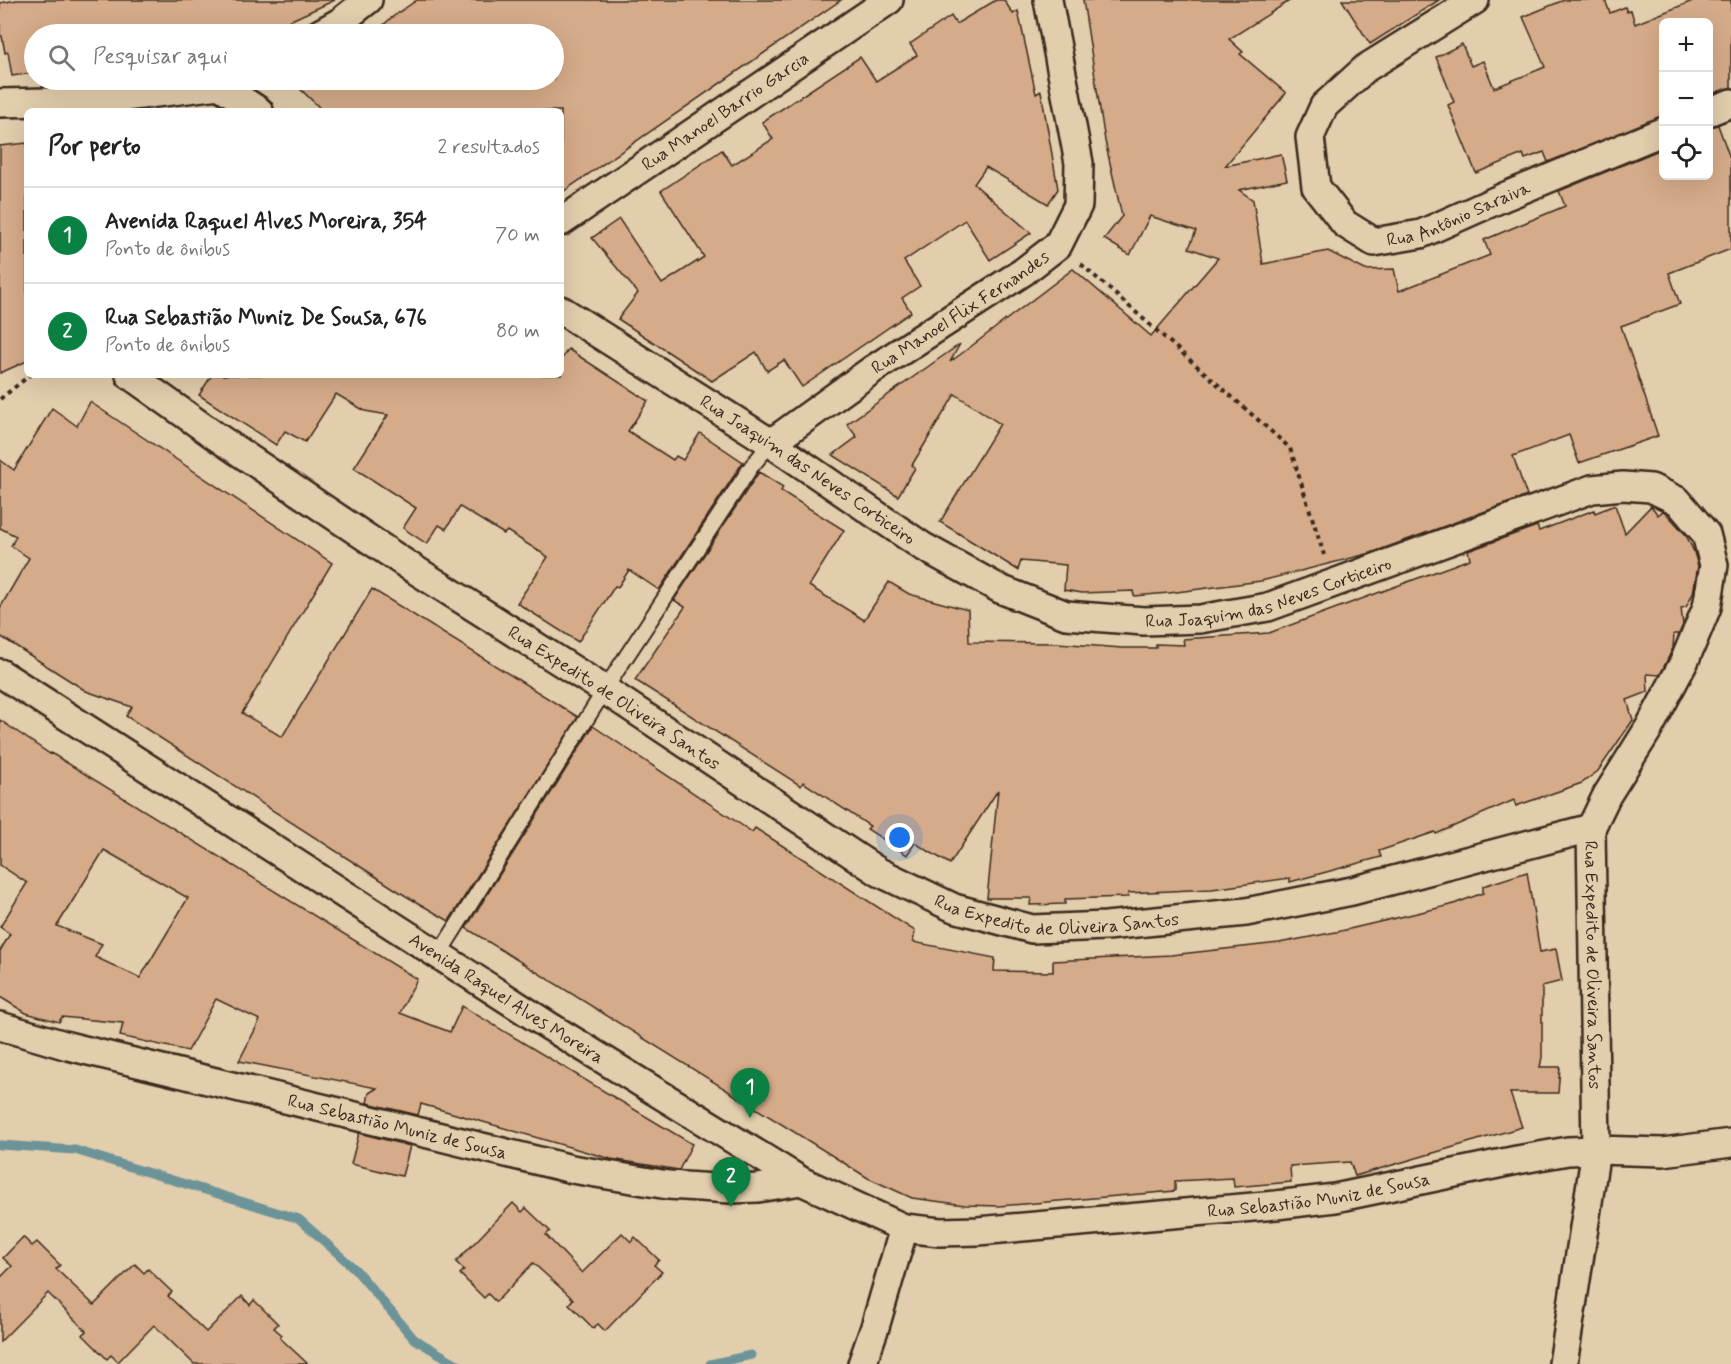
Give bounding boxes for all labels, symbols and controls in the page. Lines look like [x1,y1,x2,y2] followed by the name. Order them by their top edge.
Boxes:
[1659,18,1713,180] map controls
[1659,18,1713,72] button: +
[24,24,564,90] search box
[45,41,78,74] icon: search
[93,43,228,71] text: Pesquisar aqui
[637,47,814,177] street label: Rua Manoel Barrio Garcia
[1659,72,1713,126] button: −
[1659,126,1713,180] button: locate
[48,130,141,164] text: Por perto
[437,134,540,161] text: 2 resultados
[1385,176,1534,253] street label: Rua Antônio Saraiva
[105,208,427,236] text: Avenida Raquel Alves Moreira, 354
[63,222,72,249] text: 1
[495,222,540,249] text: 70 m
[105,236,230,263] text: Ponto de ônibus
[867,245,1055,380] street label: Rua Manoel Flix Fernandes
[105,304,427,332] text: Rua Sebastião Muniz De Sousa, 676
[63,318,72,345] text: 2
[496,318,540,345] text: 80 m
[105,332,230,359] text: Ponto de ônibus
[695,390,920,551] street label: Rua Joaquim das Neves Corticeiro
[1145,552,1395,634] street label: Rua Joaquim das Neves Corticeiro
[503,621,725,776] street label: Rua Expedito de Oliveira Santos
[885,823,914,852] your location
[1578,841,1606,1090] street label: Rua Expedito de Oliveira Santos
[930,889,1180,942] street label: Rua Expedito de Oliveira Santos
[404,928,608,1070] street label: Avenida Raquel Alves Moreira
[730,1068,770,1118] pin: 1
[285,1089,509,1166] street label: Rua Sebastião Muniz de Sousa
[712,1158,750,1207] pin: 2
[1207,1167,1432,1224] street label: Rua Sebastião Muniz de Sousa

